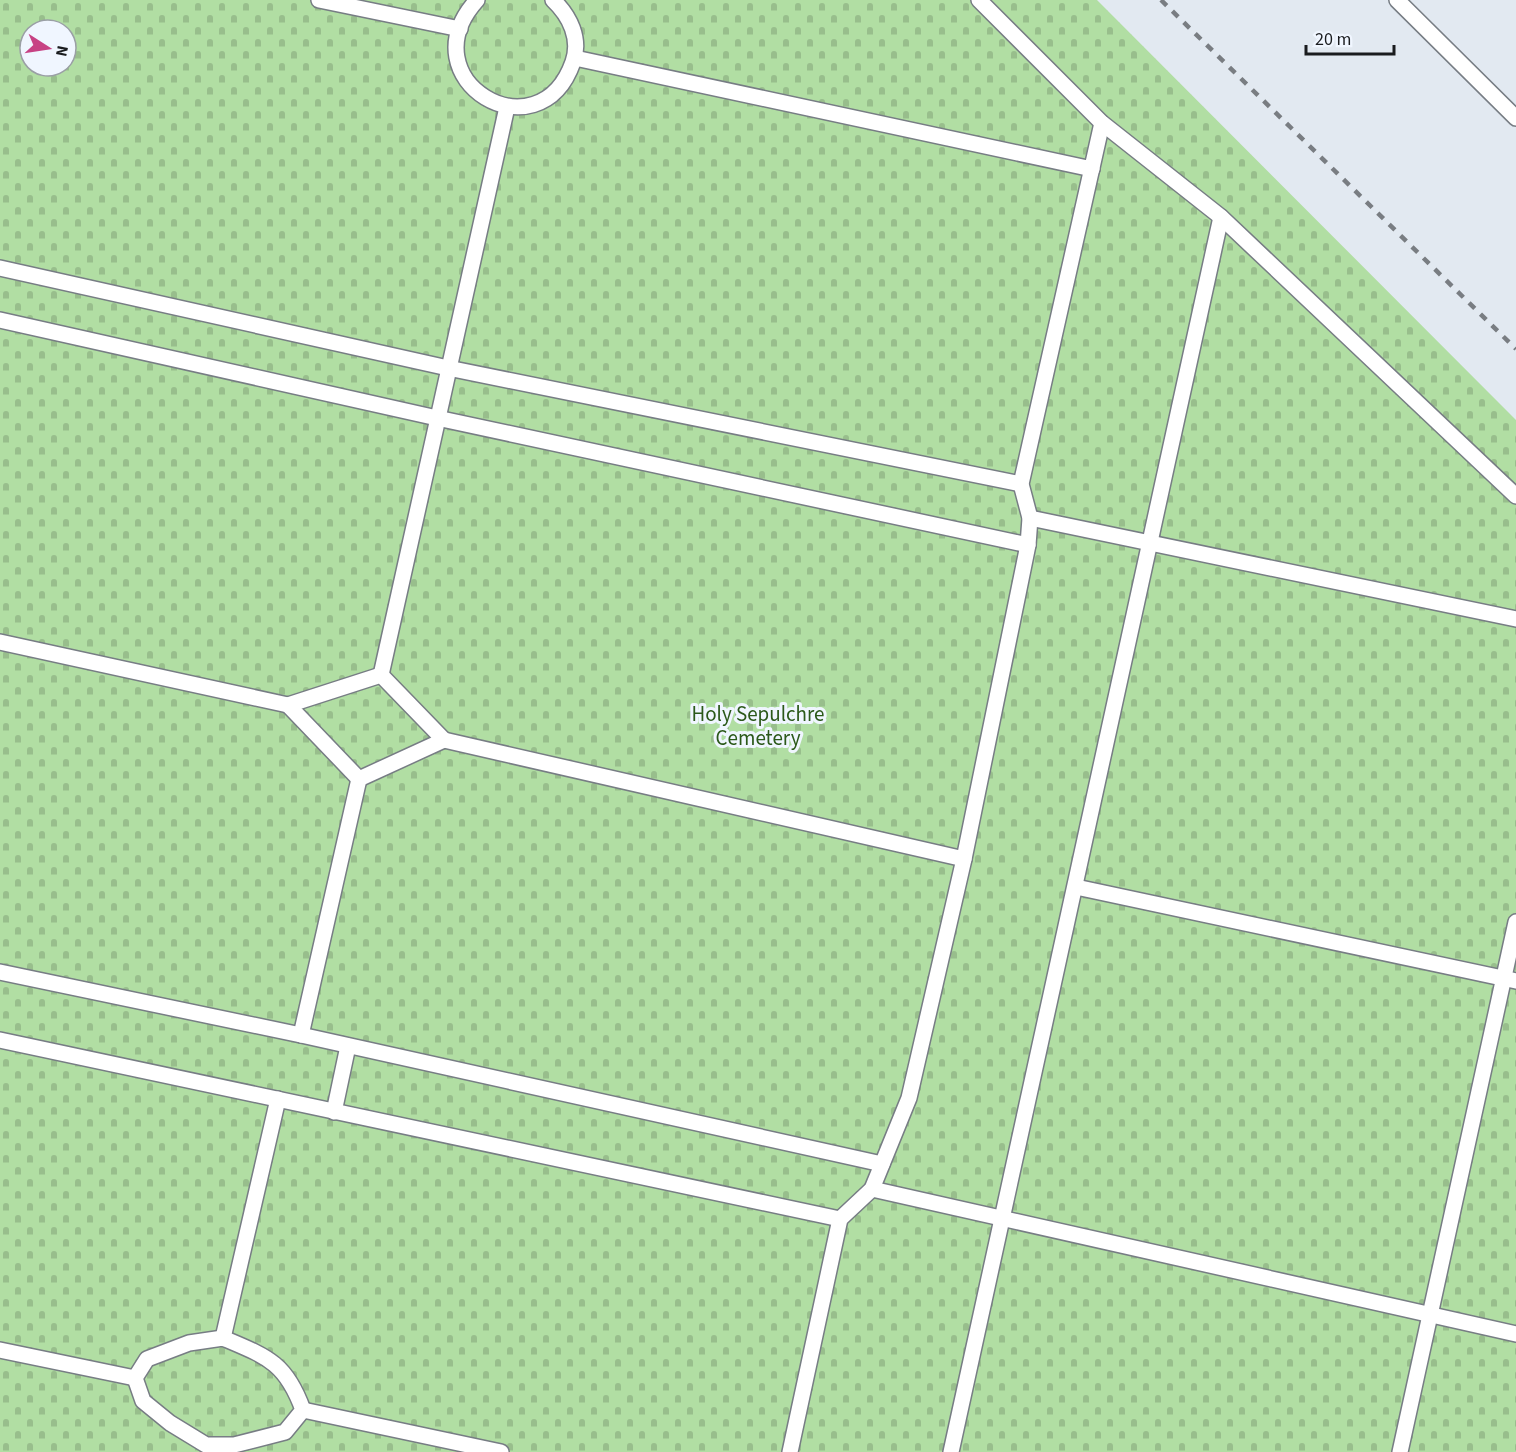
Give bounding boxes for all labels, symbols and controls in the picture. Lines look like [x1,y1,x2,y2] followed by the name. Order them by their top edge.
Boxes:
[18,18,78,78] north arrow
[1306,18,1394,56] scale bar
[1315,27,1351,52] text: 20 m
[50,43,74,58] text: N
[692,699,825,753] park label: Holy Sepulchre Cemetery

